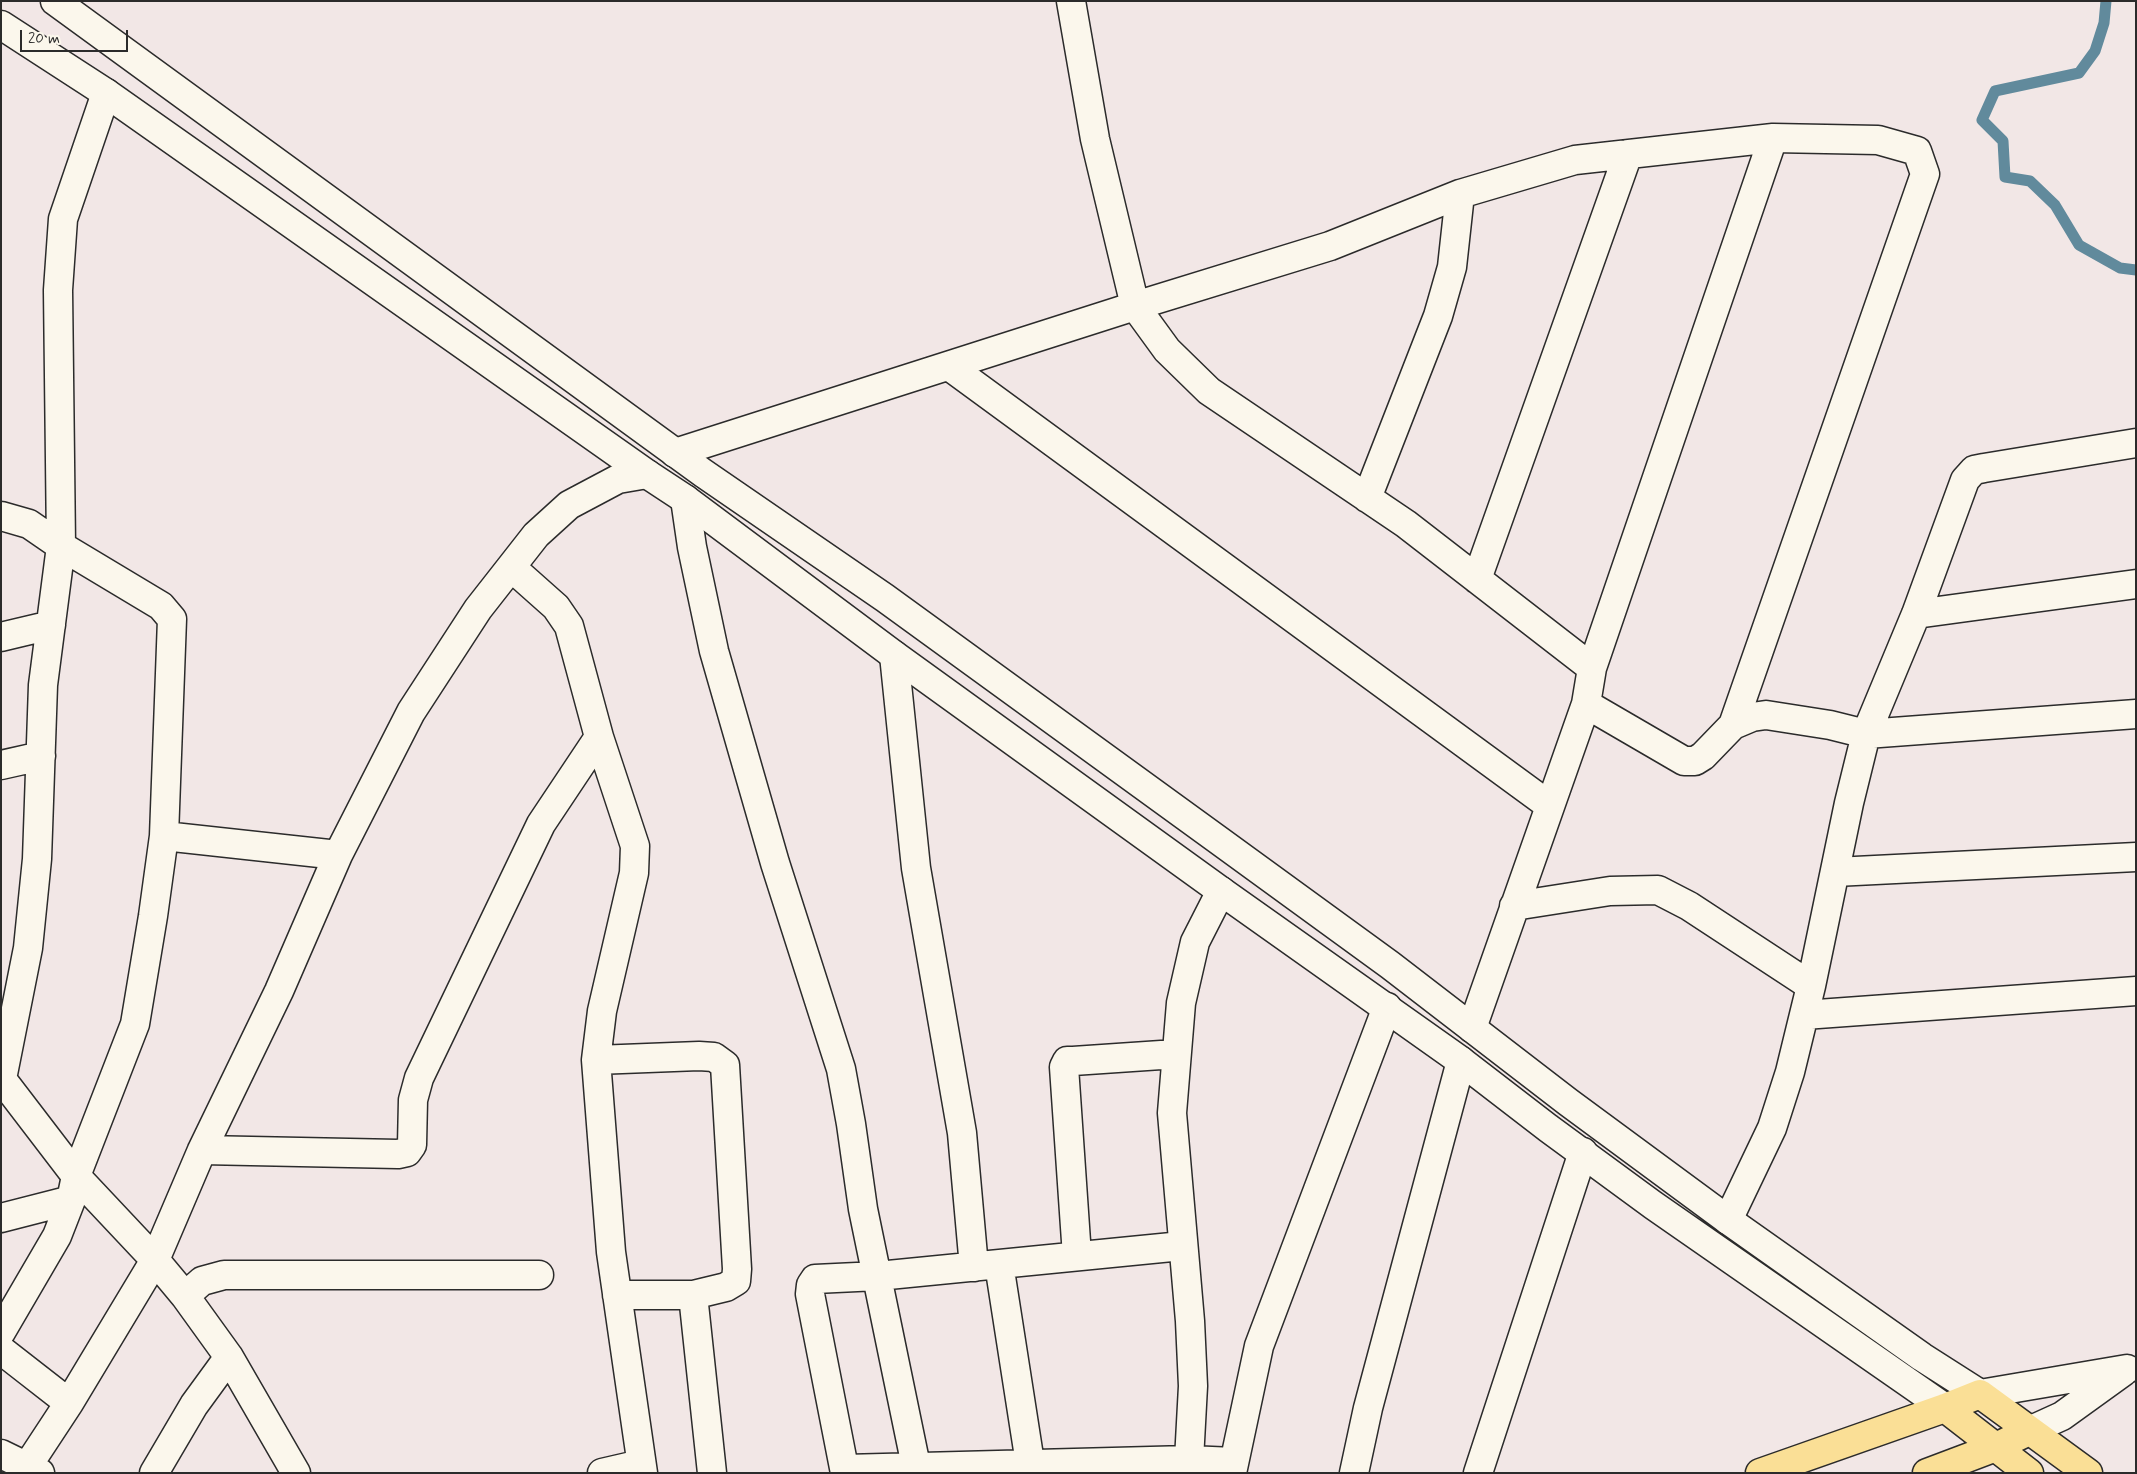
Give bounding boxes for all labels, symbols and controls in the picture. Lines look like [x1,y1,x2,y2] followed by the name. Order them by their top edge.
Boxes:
[22,20,130,52] scale bar
[28,29,60,49] text: 20 m

